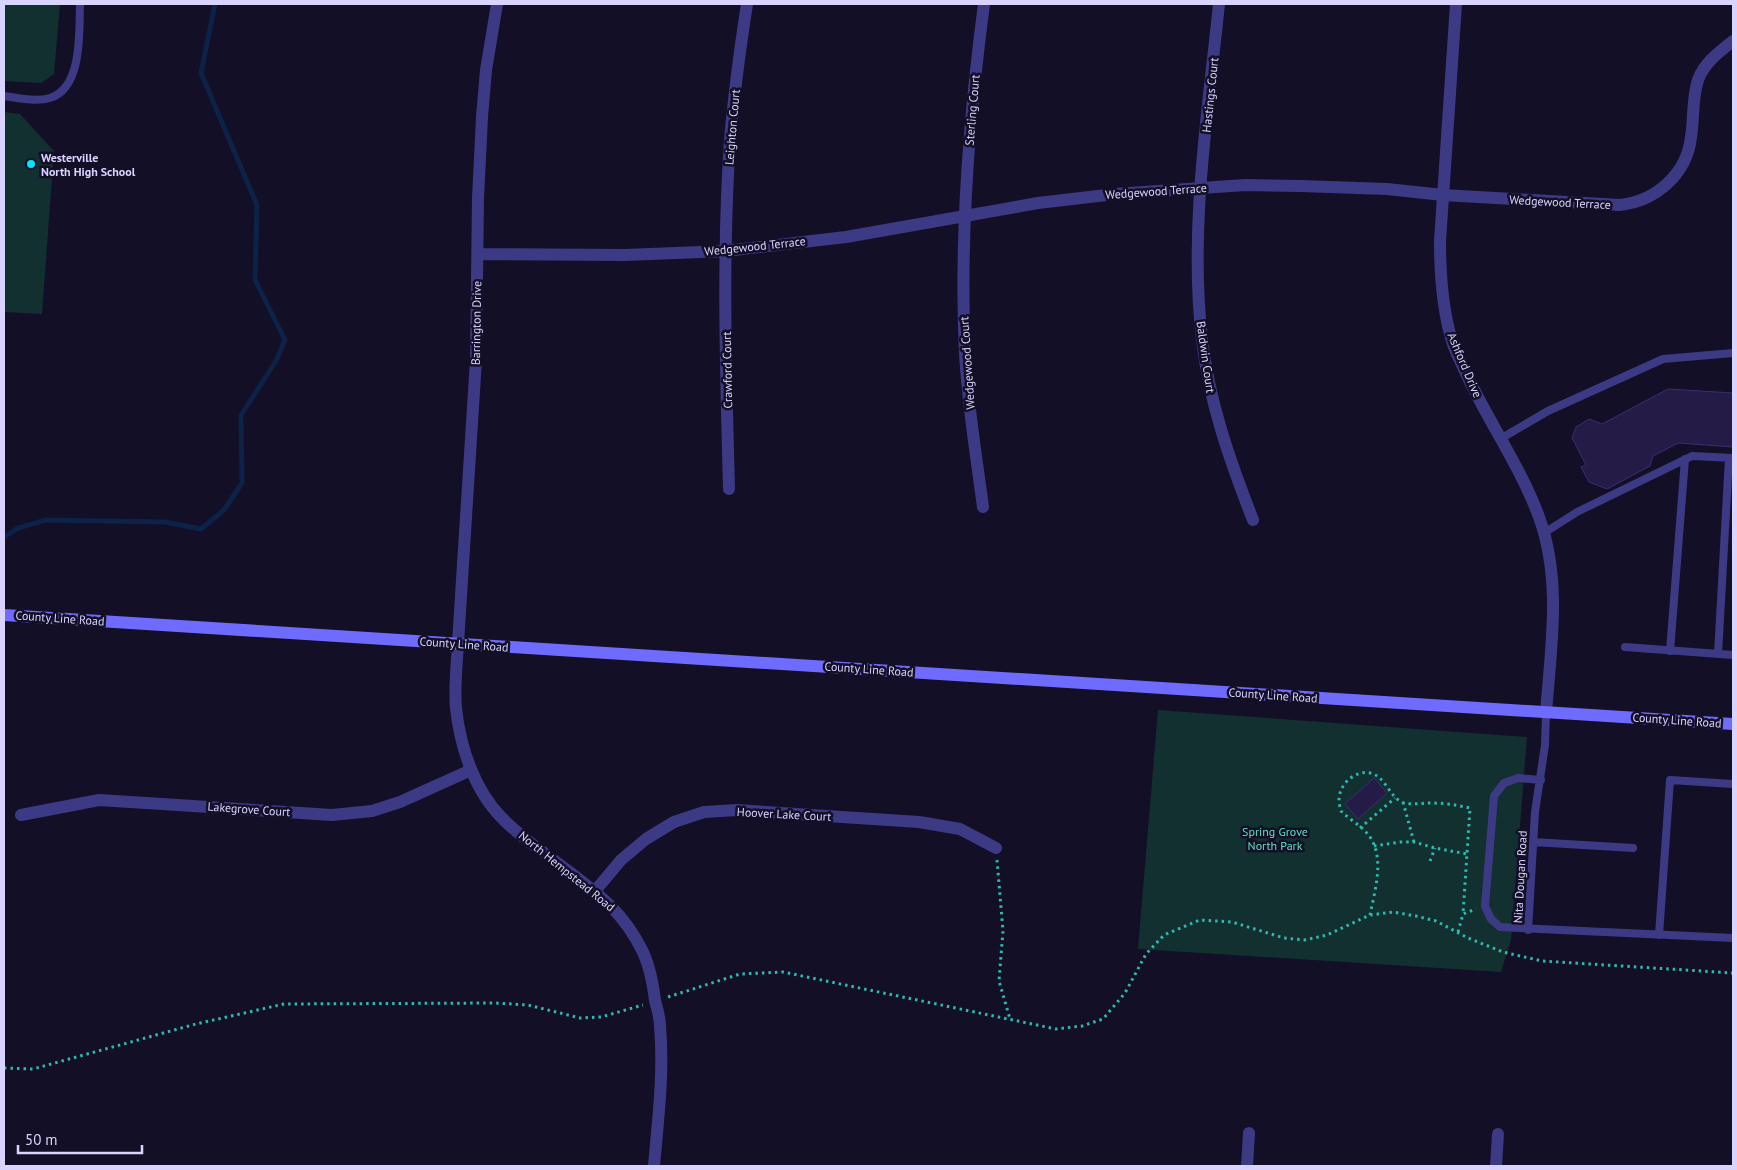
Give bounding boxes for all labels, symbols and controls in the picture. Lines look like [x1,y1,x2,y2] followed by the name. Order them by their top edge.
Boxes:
[1199,57,1221,133] street label: Hastings Court
[961,74,983,146] street label: Sterling Court
[721,89,743,165] street label: Leighton Court
[41,150,136,179] place label: Westerville North High School
[25,158,37,170] marker: Westerville North High School
[1105,180,1207,202] street label: Wedgewood Terrace
[1509,192,1611,212] street label: Wedgewood Terrace
[704,233,806,259] street label: Wedgewood Terrace
[468,281,484,365] street label: Barrington Drive
[956,316,978,410] street label: Wedgewood Court
[1194,320,1218,394] street label: Baldwin Court
[1445,330,1485,400] street label: Ashford Drive
[719,331,735,409] street label: Crawford Court
[15,607,105,629] street label: County Line Road
[419,633,509,655] street label: County Line Road
[824,658,914,680] street label: County Line Road
[1228,684,1318,706] street label: County Line Road
[1632,709,1722,731] street label: County Line Road
[207,799,291,819] street label: Lakegrove Court
[736,804,832,824] street label: Hoover Lake Court
[1242,824,1308,853] park label: Spring Grove North Park
[516,828,618,914] street label: North Hempstead Road
[1510,830,1530,924] street label: Nita Dougan Road
[18,1122,141,1154] scale bar
[25,1130,58,1149] text: 50 m

